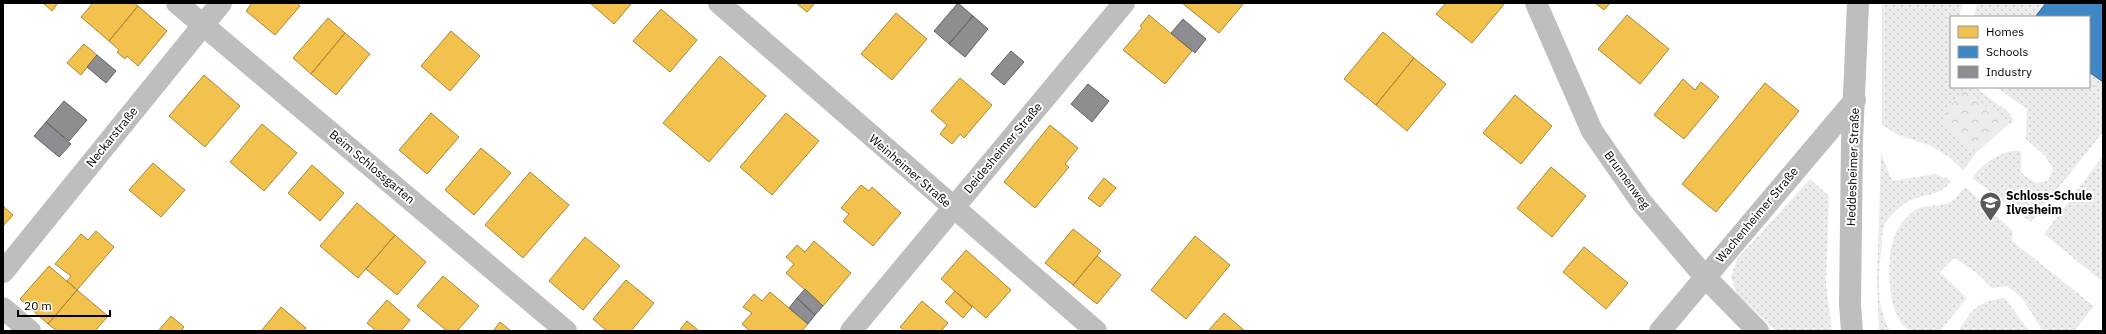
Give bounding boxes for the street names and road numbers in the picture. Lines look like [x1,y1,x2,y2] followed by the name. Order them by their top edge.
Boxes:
[960,99,1045,196] street label: Deidesheimer Straße
[83,103,141,170] street label: Neckarstraße
[1843,107,1862,226] street label: Heddesheimer Straße
[327,127,418,207] street label: Beim Schlossgarten
[866,131,955,211] street label: Weinheimer Straße
[1601,148,1654,212] street label: Brunnenweg
[1712,164,1801,266] street label: Wachenheimer Straße

